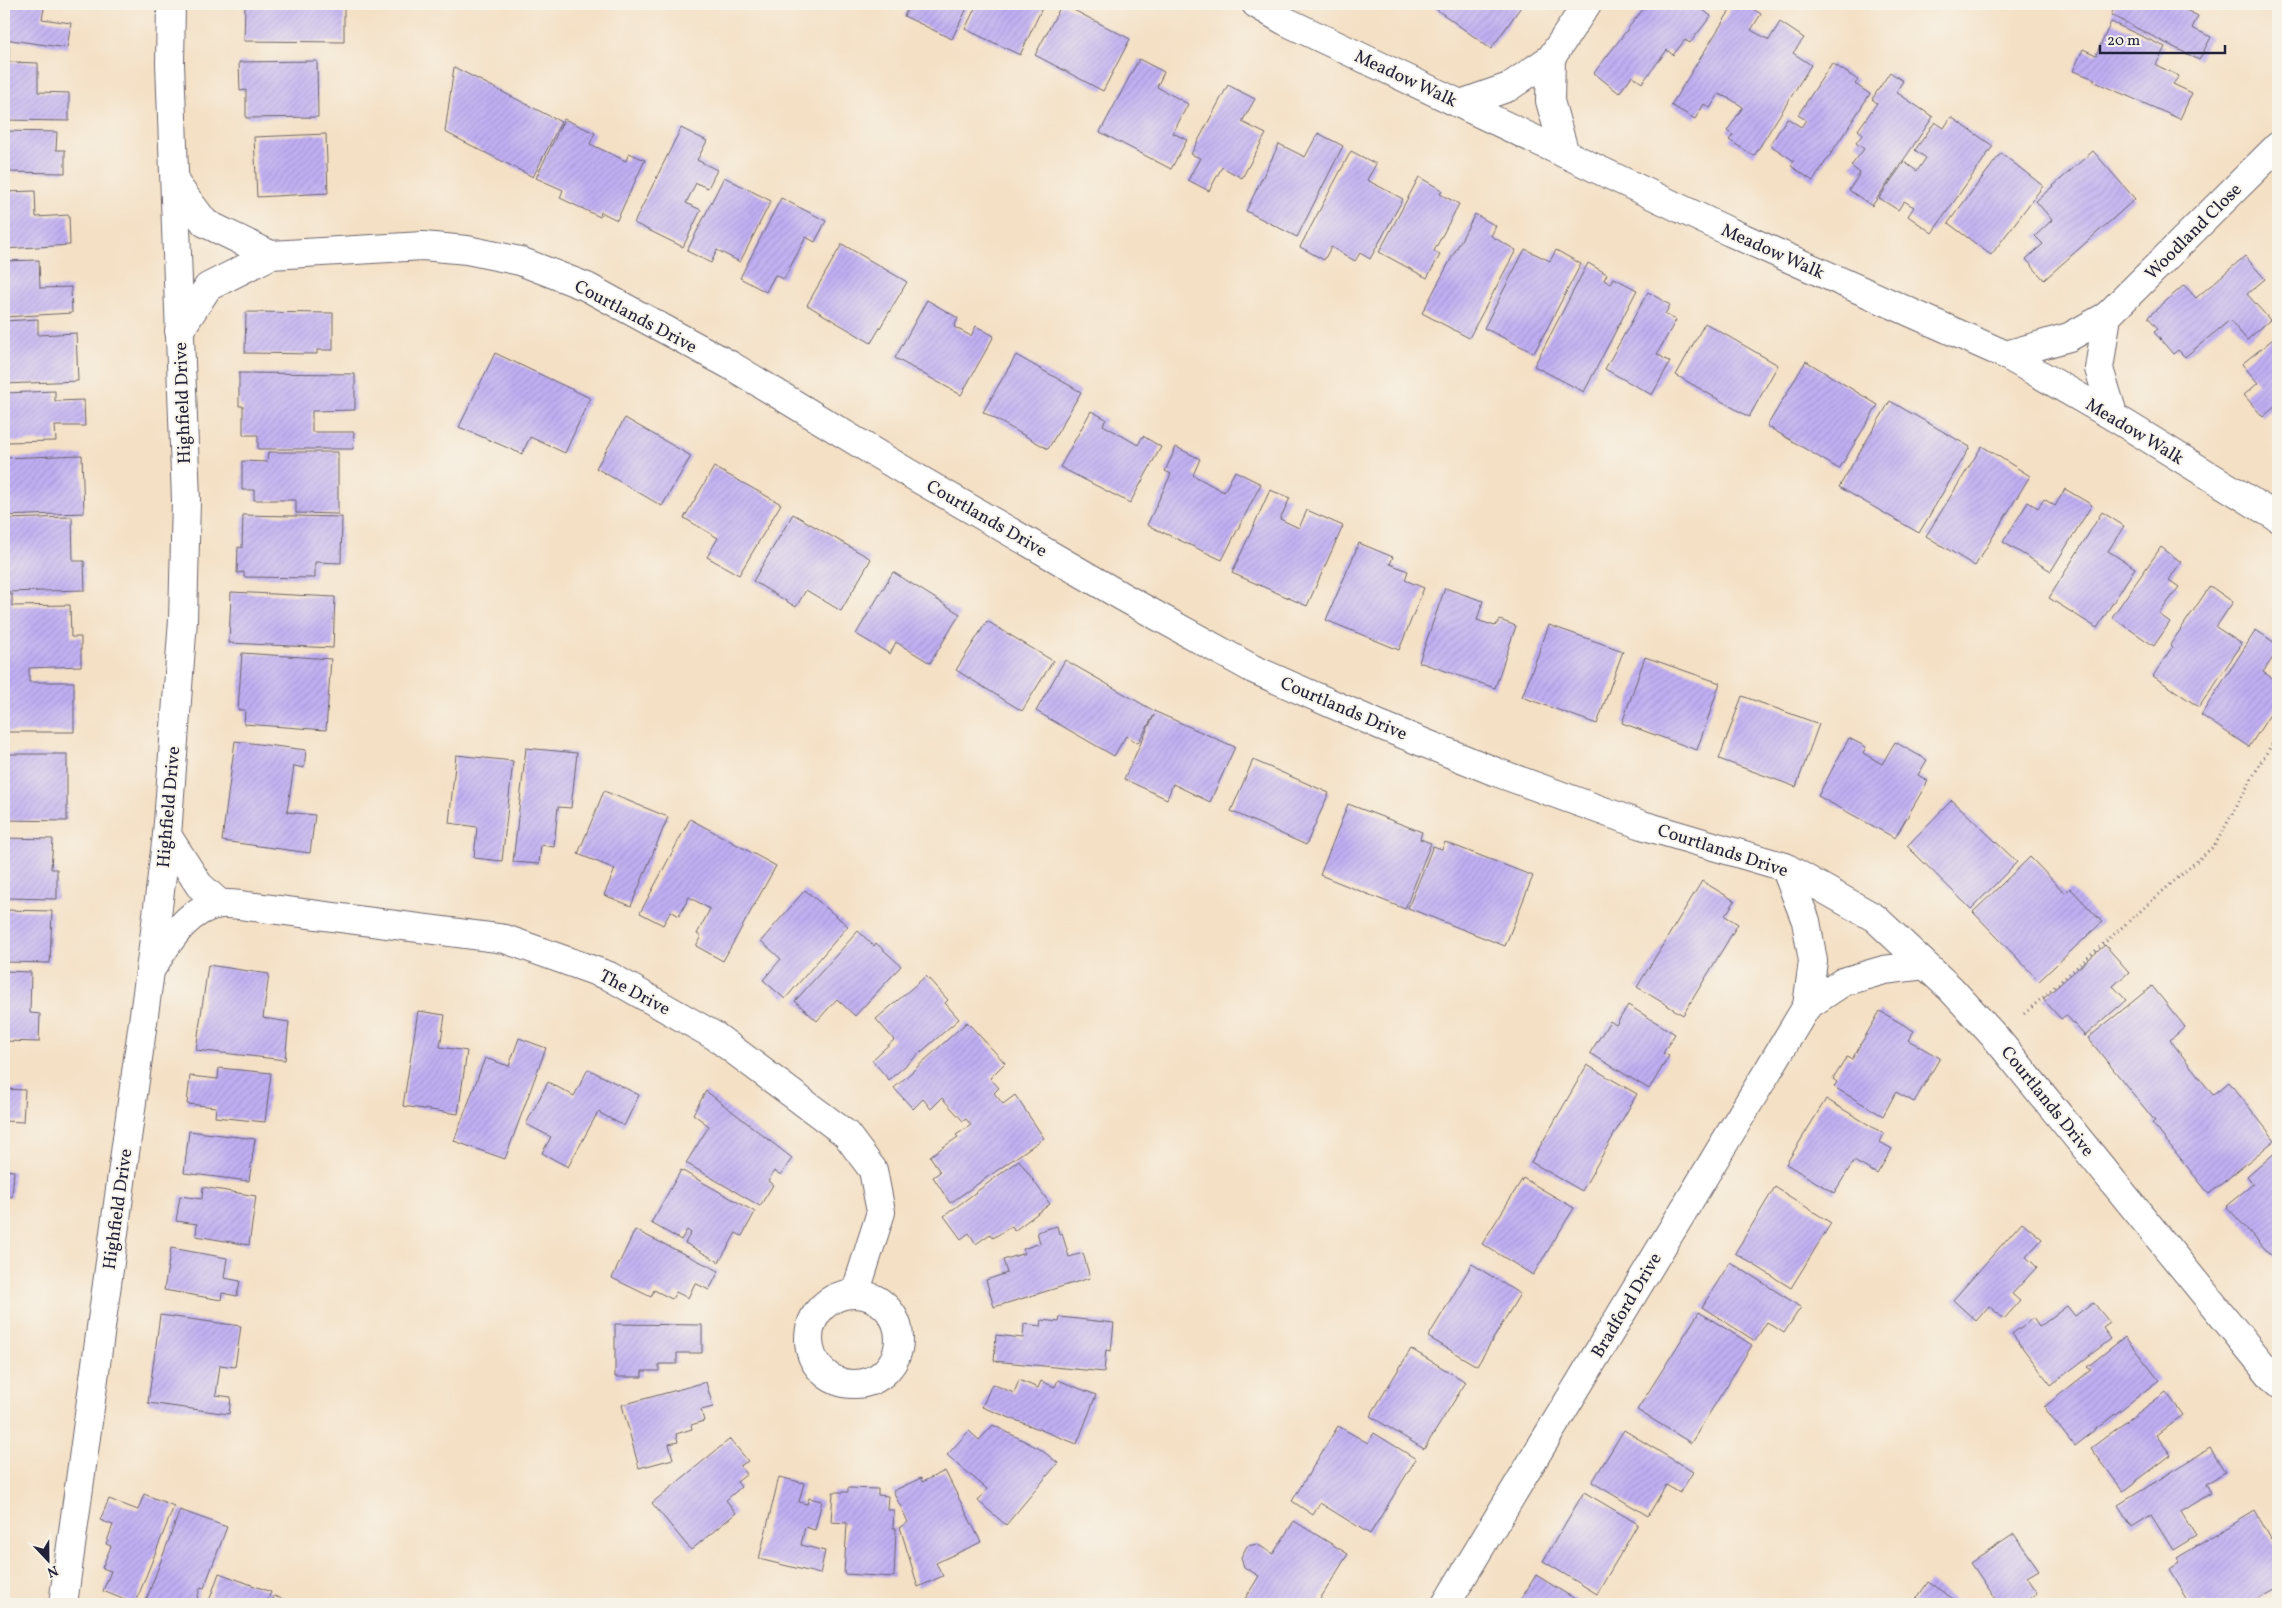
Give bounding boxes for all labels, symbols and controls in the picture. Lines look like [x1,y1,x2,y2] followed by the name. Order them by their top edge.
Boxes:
[2100,22,2224,54] scale bar
[2107,31,2140,52] text: 20 m
[1350,45,1461,114] street label: Meadow Walk
[2140,178,2248,286] street label: Woodland Close
[1717,218,1828,286] street label: Meadow Walk
[569,274,701,360] street label: Courtlands Drive
[169,342,198,464] street label: Highfield Drive
[2080,393,2188,472] street label: Meadow Walk
[921,475,1051,564] street label: Courtlands Drive
[1276,671,1411,747] street label: Courtlands Drive
[152,745,187,869] street label: Highfield Drive
[1654,819,1791,884] street label: Courtlands Drive
[594,964,674,1022] street label: The Drive
[1994,1041,2099,1163] street label: Courtlands Drive
[98,1147,139,1271] street label: Highfield Drive
[1586,1248,1669,1363] street label: Bradford Drive
[22,1536,72,1586] north arrow
[44,1560,61,1581] text: N

